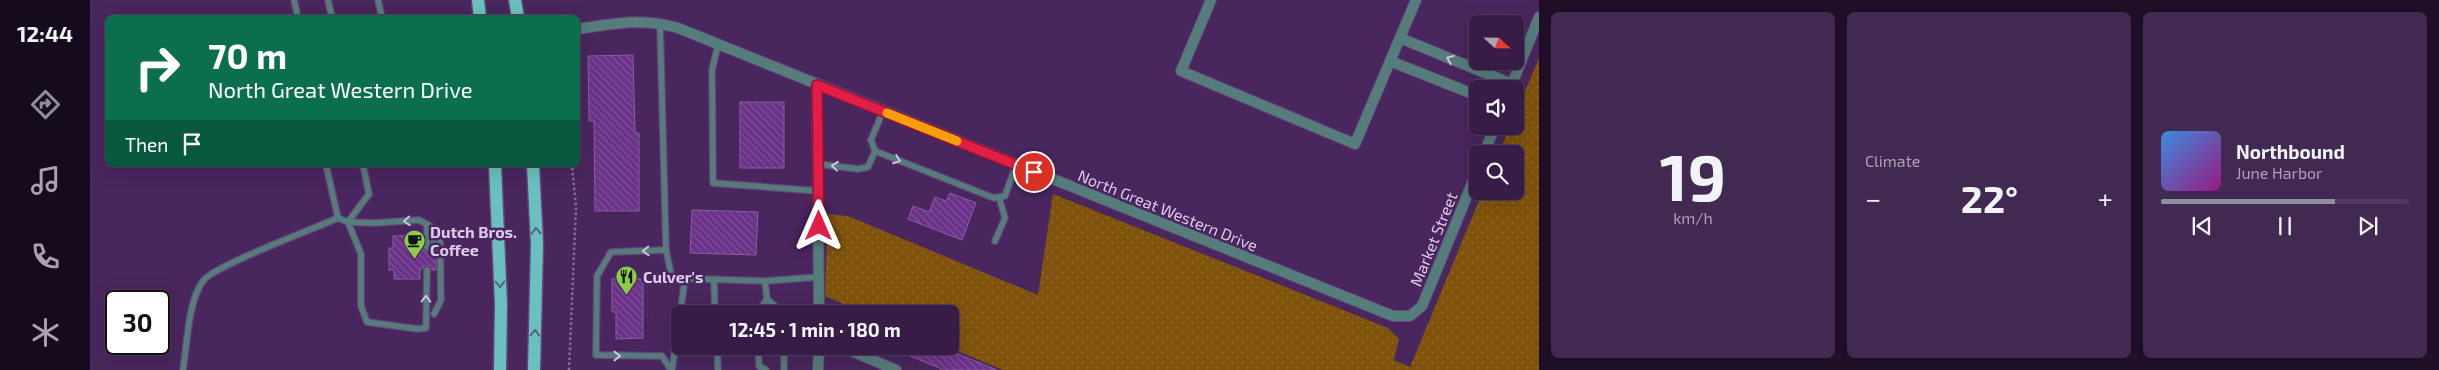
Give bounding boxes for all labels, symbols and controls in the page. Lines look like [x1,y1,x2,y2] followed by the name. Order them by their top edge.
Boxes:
[1469,15,1524,70] north arrow
[1469,15,1524,200] map controls
[17,20,73,46] text: 12:44
[208,34,287,76] text: 70 m
[125,35,190,100] icon: right
[1447,55,1455,65] one-way arrow
[208,76,473,102] text: North Great Western Drive
[1469,80,1524,135] button: sound
[28,87,63,122] icon: directions
[178,130,206,158] icon: arrive
[125,133,168,156] text: Then
[1660,136,1726,214] text: 19
[2236,140,2345,163] text: Northbound
[1469,145,1524,200] button: search
[1013,151,1055,193] pin
[1865,151,1920,170] text: Climate
[892,154,901,164] one-way arrow
[1020,158,1048,186] icon: arrive
[830,161,838,172] one-way arrow
[28,163,63,198] icon: music
[2236,163,2323,182] text: June Harbor
[1075,165,1261,255] street label: North Great Western Drive
[1961,175,2018,221] text: 22°
[1865,181,1881,215] text: −
[2098,181,2113,215] text: +
[1405,189,1461,289] street label: Market Street
[792,199,844,251] position arrow
[1673,208,1713,227] text: km/h
[2188,212,2216,240] icon: previous
[2271,212,2299,240] icon: pause
[2354,212,2382,240] icon: next
[403,215,411,226] one-way arrow
[430,222,517,259] place label: Dutch Bros. Coffee
[531,226,542,234] one-way arrow
[402,228,426,259] cafe icon: Dutch Bros. Coffee
[28,239,63,274] icon: phone
[642,246,650,256] one-way arrow
[615,264,639,295] restaurant icon: Culver's
[643,267,703,286] place label: Culver's
[495,280,505,288] one-way arrow
[105,290,170,355] speed limit sign: 30
[421,294,431,302] one-way arrow
[28,315,63,350] icon: climate
[729,318,901,341] text: 12:45 · 1 min · 180 m
[530,329,541,337] one-way arrow
[613,351,621,361] one-way arrow

